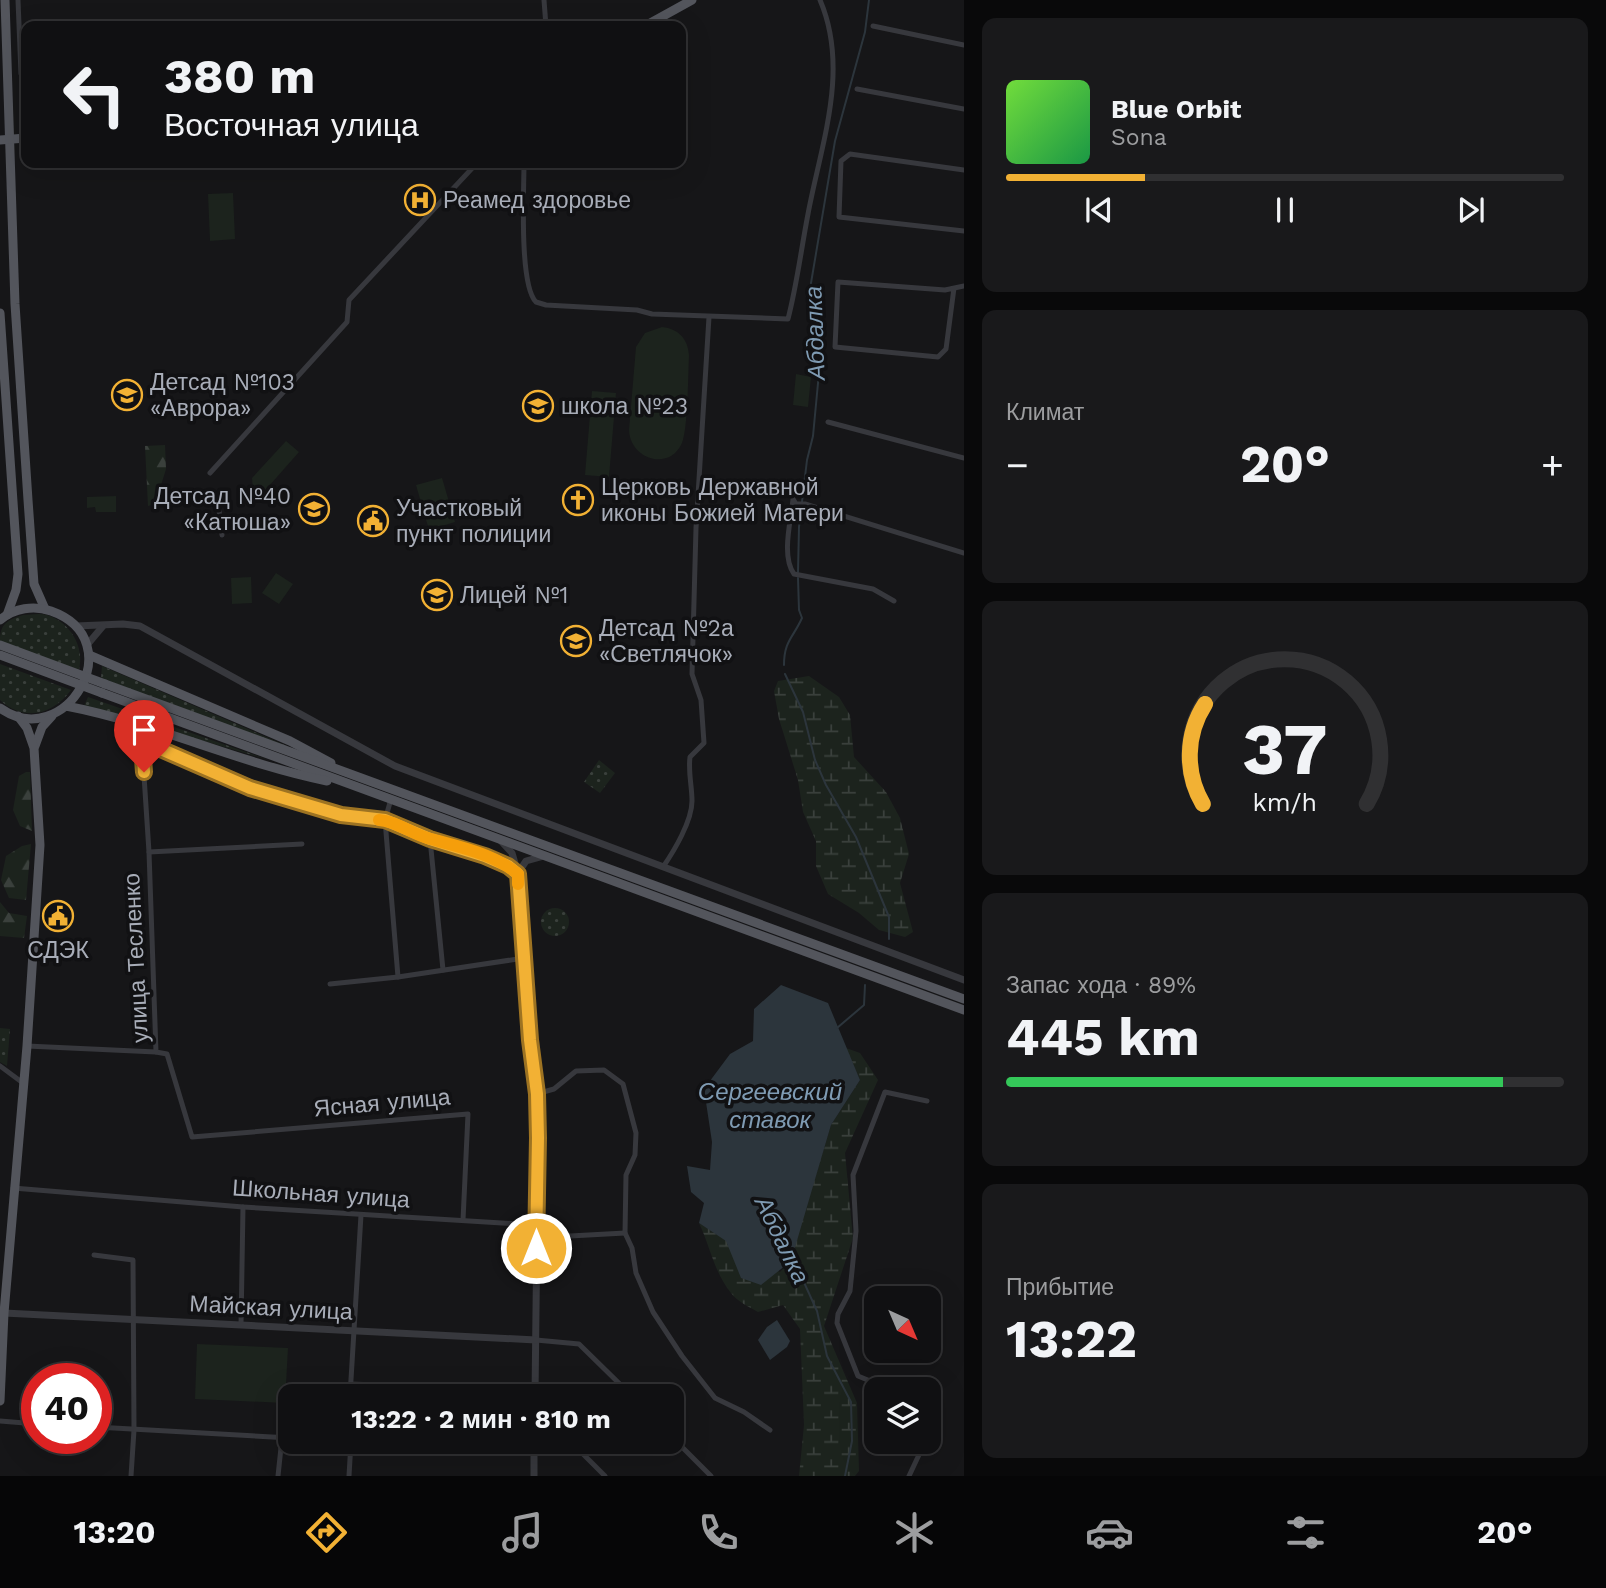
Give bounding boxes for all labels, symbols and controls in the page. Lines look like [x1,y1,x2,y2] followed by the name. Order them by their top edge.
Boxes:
[164,47,315,105] text: 380 m
[49,49,140,140] icon: left
[1111,94,1241,124] text: Blue Orbit
[164,106,419,144] text: Восточная улица
[1111,124,1167,151] text: Sona
[403,183,437,217] hospital icon: Реамед здоровье
[443,187,631,214] place label: Реамед здоровье
[1080,191,1118,229] icon: previous
[1266,191,1304,229] icon: pause
[1452,191,1490,229] icon: next
[799,286,831,382] water label: Абдалка
[150,369,295,422] place label: Детсад №103 «Аврора»
[110,378,144,412] school or university icon: Детсад №103 «Аврора»
[521,389,555,423] school or university icon: школа №23
[561,393,688,420] place label: школа №23
[1006,399,1084,426] text: Климат
[1240,434,1330,495] text: 20°
[1006,443,1029,487] text: −
[1541,443,1564,487] text: +
[601,474,844,527] place label: Церковь Державной иконы Божией Матери
[154,483,291,536] place label: Детсад №40 «Катюша»
[561,483,595,517] church icon: Церковь Державной иконы Божией Матери
[297,492,331,526] school or university icon: Детсад №40 «Катюша»
[396,495,551,548] place label: Участковый пункт полиции
[356,504,390,538] public building icon: Участковый пункт полиции
[420,578,454,612] school or university icon: Лицей №1
[460,582,568,609] place label: Лицей №1
[599,615,734,668] place label: Детсад №2а «Светлячок»
[559,624,593,658] school or university icon: Детсад №2а «Светлячок»
[114,700,174,772] pin
[1242,706,1328,792] text: 37
[125,711,163,749] icon: arrive
[1253,788,1317,817] text: km/h
[118,872,154,1044] street label: улица Тесленко
[41,899,75,933] public building icon: СДЭК
[27,937,89,964] place label: СДЭК
[1006,972,1196,999] text: Запас хода · 89%
[1006,1007,1200,1068] text: 445 km
[698,1078,842,1134] water label: Сергеевский ставок
[313,1084,452,1122] street label: Ясная улица
[231,1174,411,1214] street label: Школьная улица
[748,1190,815,1288] water label: Абдалка
[499,1211,573,1285] position arrow
[1006,1274,1114,1301] text: Прибытие
[864,1286,942,1363] north arrow
[864,1286,941,1454] map controls
[189,1290,354,1326] street label: Майская улица
[1006,1309,1137,1370] text: 13:22
[21,1363,112,1454] speed limit sign: 40
[864,1377,941,1454] button: layers
[351,1404,611,1434] text: 13:22 · 2 мин · 810 m
[302,1508,351,1557] icon: directions
[498,1508,547,1557] icon: music
[694,1508,743,1557] icon: phone
[890,1508,939,1557] icon: climate
[1085,1508,1134,1557] icon: car
[1281,1508,1330,1557] icon: filters
[73,1513,156,1551] text: 13:20
[1477,1513,1533,1551] text: 20°

